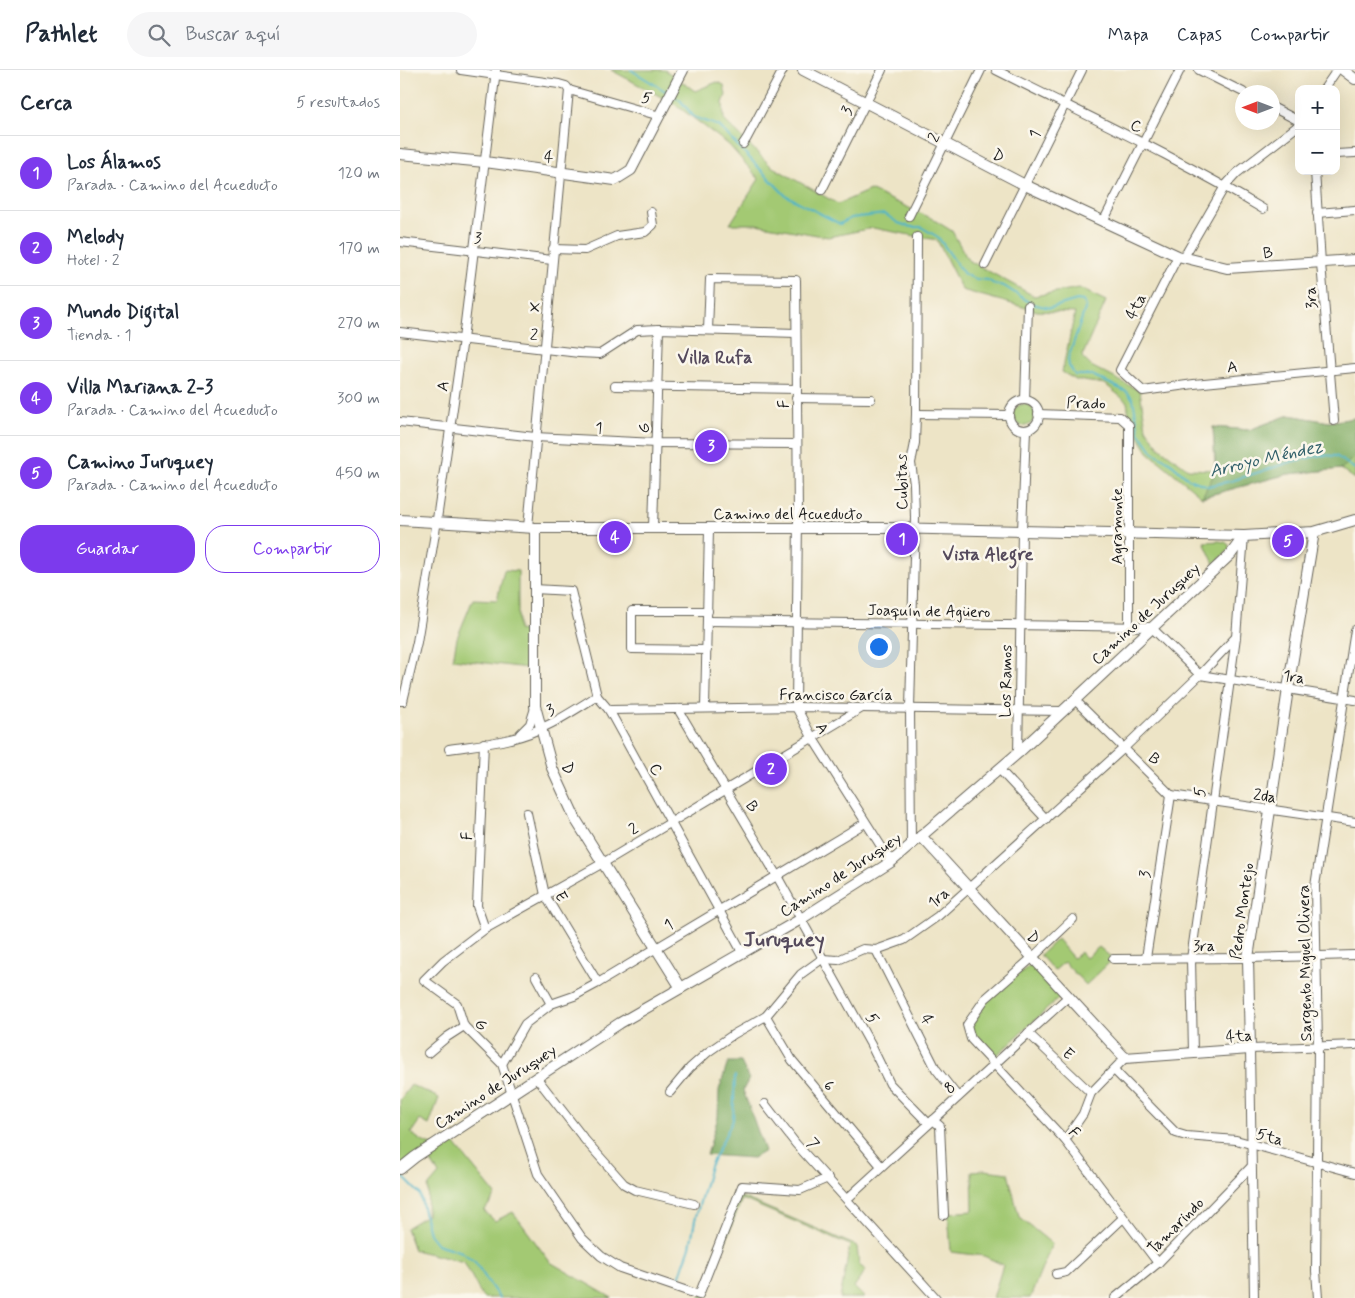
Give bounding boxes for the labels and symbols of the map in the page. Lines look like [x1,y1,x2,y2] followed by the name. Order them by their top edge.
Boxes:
[1235,85,1280,130] north arrow
[639,87,654,110] street label: 5
[836,103,858,119] street label: 3
[1127,114,1146,138] street label: C
[1024,127,1046,142] street label: 1
[923,129,946,146] street label: 2
[989,144,1008,168] street label: D
[543,146,555,169] street label: 4
[473,228,483,249] street label: 3
[1262,243,1274,264] street label: B
[1300,286,1323,310] street label: 3ra
[1121,290,1152,323] street label: 4ta
[525,301,546,313] street label: X
[529,325,539,346] street label: 2
[678,346,752,370] district label: Villa Rufa
[1226,357,1238,378] street label: A
[432,379,455,393] street label: A
[1066,392,1106,415] street label: Prado
[774,400,795,408] street label: F
[595,418,603,439] street label: 1
[634,422,655,434] street label: G
[695,427,727,465] pin: 3
[1207,434,1325,484] water label: Arroyo Méndez
[892,454,913,510] street label: Cubitas
[1107,487,1128,564] street label: Agramonte
[713,504,863,525] street label: Camino del Acueducto
[599,518,631,556] pin: 4
[886,520,918,558] pin: 1
[1272,522,1304,560] pin: 5
[943,543,1034,569] district label: Vista Alegre
[1087,558,1205,670] street label: Camino de Juruquey
[867,600,991,623] street label: Joaquín de Agüero
[866,634,892,660] your location
[995,644,1018,718] street label: Los Ramos
[1281,665,1306,690] street label: 1ra
[779,685,893,706] street label: Francisco García
[543,699,559,721] street label: 3
[810,719,833,738] street label: A
[1143,748,1165,770] street label: B
[755,750,787,788] pin: 2
[556,760,579,778] street label: D
[644,760,668,780] street label: C
[1252,784,1278,808] street label: 2da
[1189,786,1212,798] street label: 5
[740,797,763,816] street label: B
[625,818,643,840] street label: 2
[776,828,906,922] street label: Camino de Juruquey
[457,831,478,841] street label: F
[1225,862,1260,961] street label: Pedro Montejo
[1135,869,1156,879] street label: 3
[924,883,954,913] street label: 1ra
[1294,884,1318,1041] street label: Sargento Miguel Olivera
[549,888,572,906] street label: E
[660,914,677,936] street label: 1
[743,926,825,954] district label: Juruquey
[1021,927,1044,949] street label: D
[1193,936,1215,957] street label: 3ra
[860,1009,883,1028] street label: 5
[915,1011,938,1029] street label: 4
[470,1014,492,1036] street label: G
[1225,1025,1253,1048] street label: 4ta
[431,1040,561,1134] street label: Camino de Juruquey
[1057,1043,1079,1065] street label: E
[818,1076,839,1096] street label: 6
[940,1077,960,1099] street label: 8
[1063,1123,1085,1143] street label: F
[1254,1124,1285,1151] street label: 5ta
[802,1133,824,1155] street label: 7
[1143,1193,1209,1259] street label: Tamarindo

